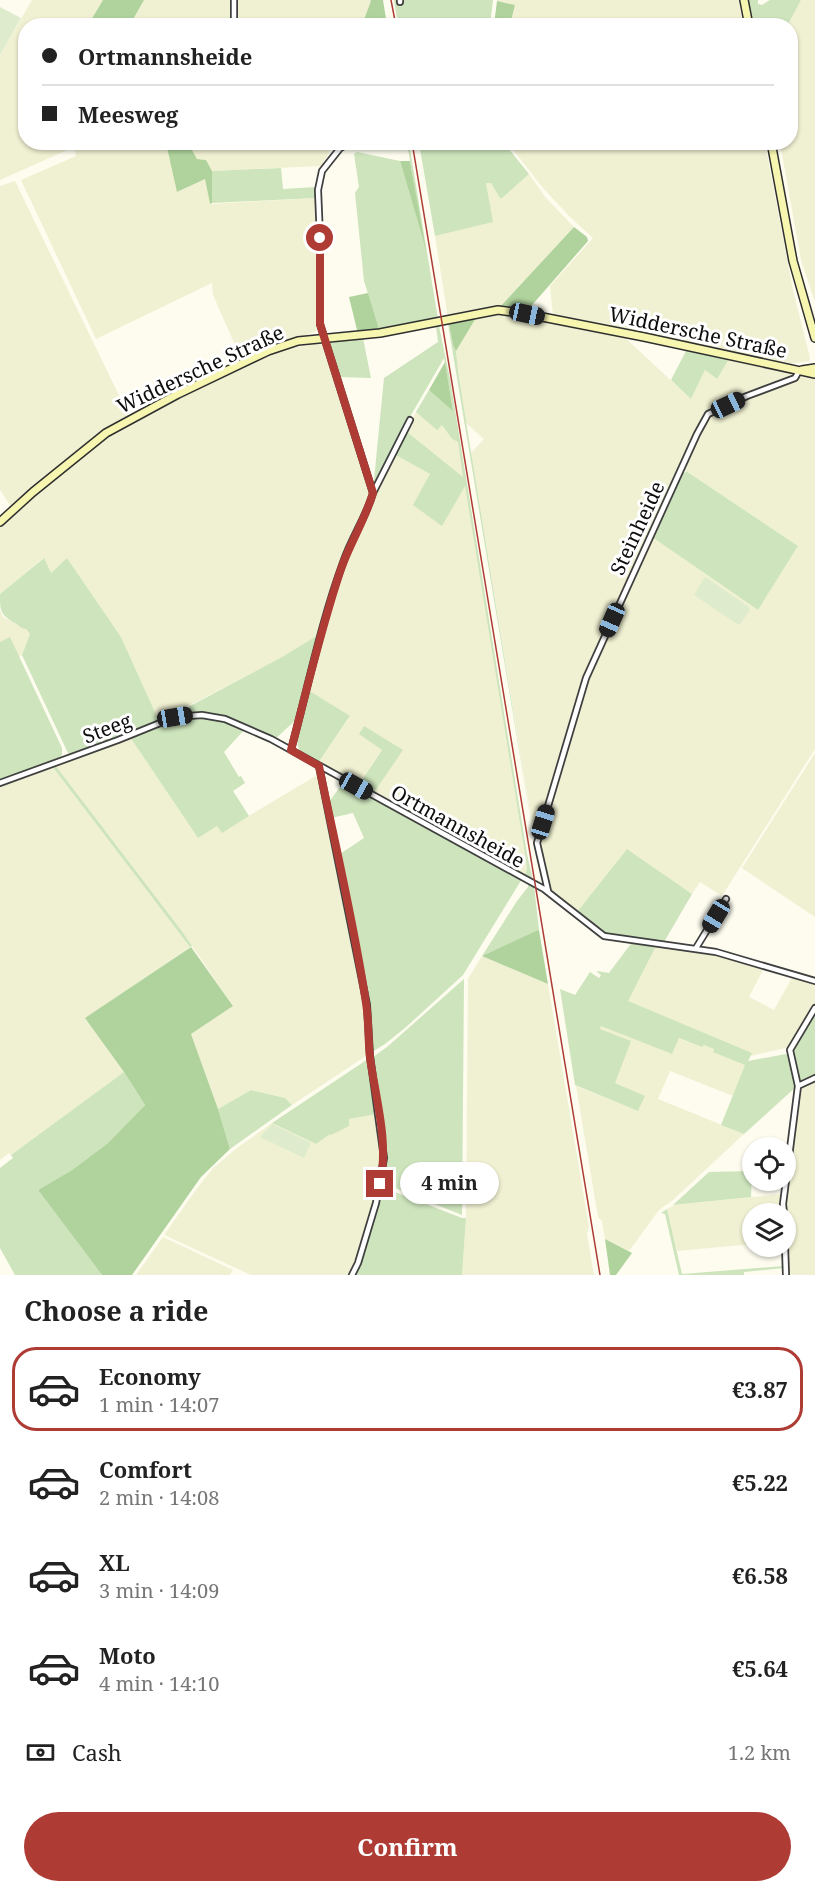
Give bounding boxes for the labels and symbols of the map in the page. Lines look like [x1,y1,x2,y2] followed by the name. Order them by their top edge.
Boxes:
[306,224,333,251] route start
[607,300,789,364] street label: Widdersche Straße
[508,301,546,327] car
[112,318,288,420] street label: Widdersche Straße
[708,389,748,421] car
[603,477,671,579] street label: Steinheide
[596,600,628,640] car
[156,705,194,729] car
[79,706,135,750] street label: Steeg
[336,769,376,803] car
[386,778,530,874] street label: Ortmannsheide
[529,802,557,842] car
[699,896,733,936] car
[401,1163,500,1205] callout: 4 min
[366,1170,393,1197] route end

